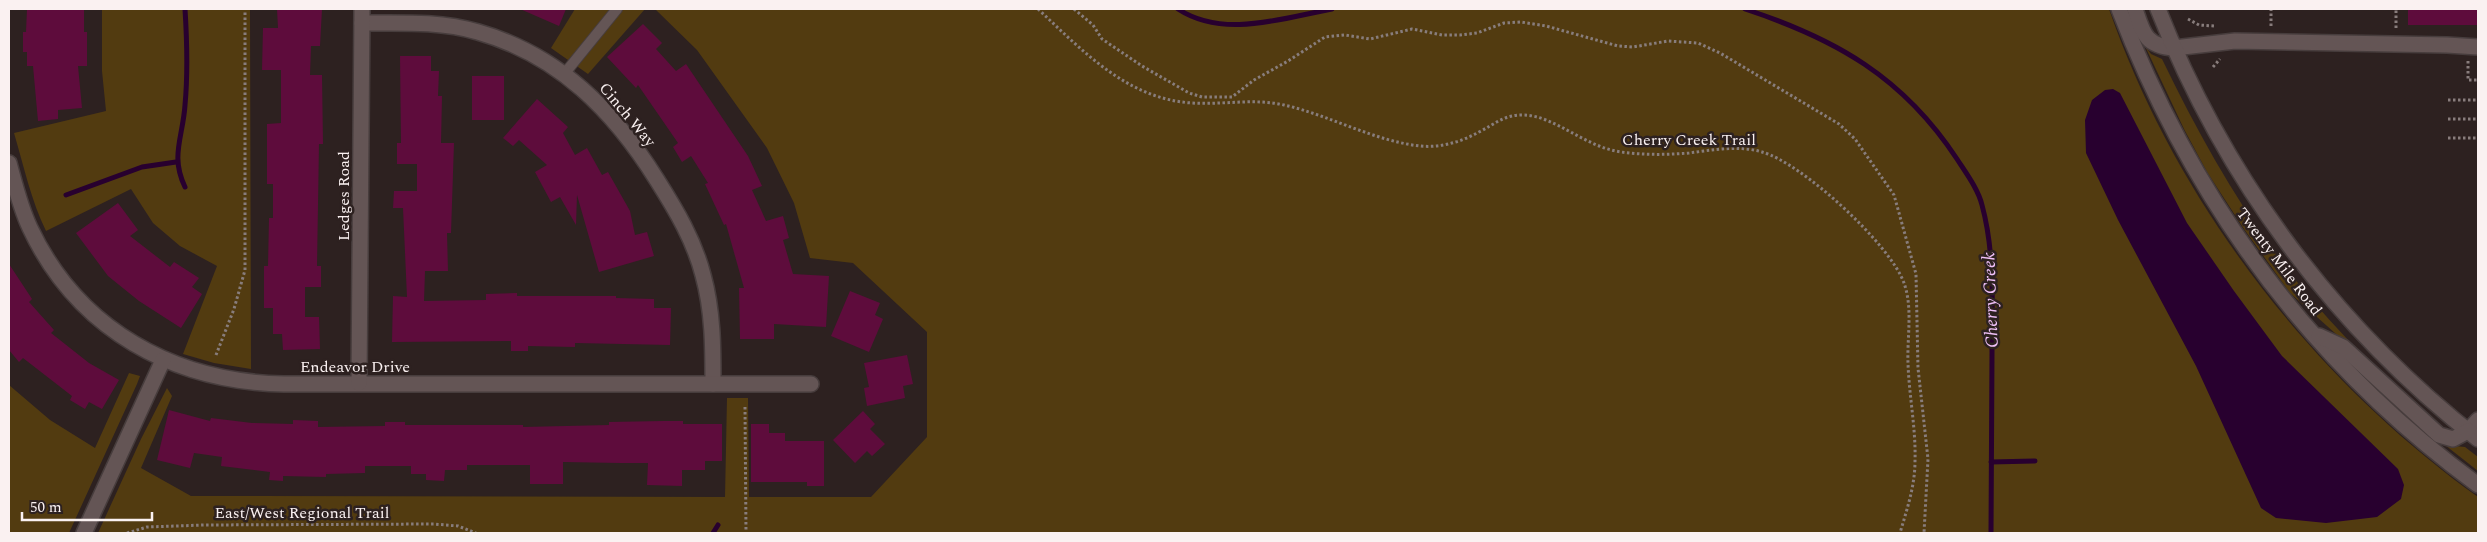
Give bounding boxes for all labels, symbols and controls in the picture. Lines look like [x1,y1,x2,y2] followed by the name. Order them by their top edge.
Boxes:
[593,77,662,153] street label: Cinch Way
[1622,128,1756,152] street label: Cherry Creek Trail
[332,151,356,241] street label: Ledges Road
[2230,202,2328,321] street label: Twenty Mile Road
[1975,251,2006,348] water label: Cherry Creek
[300,355,410,379] street label: Endeavor Drive
[22,490,152,522] scale bar
[30,496,62,519] text: 50 m
[215,501,389,525] street label: East/West Regional Trail

